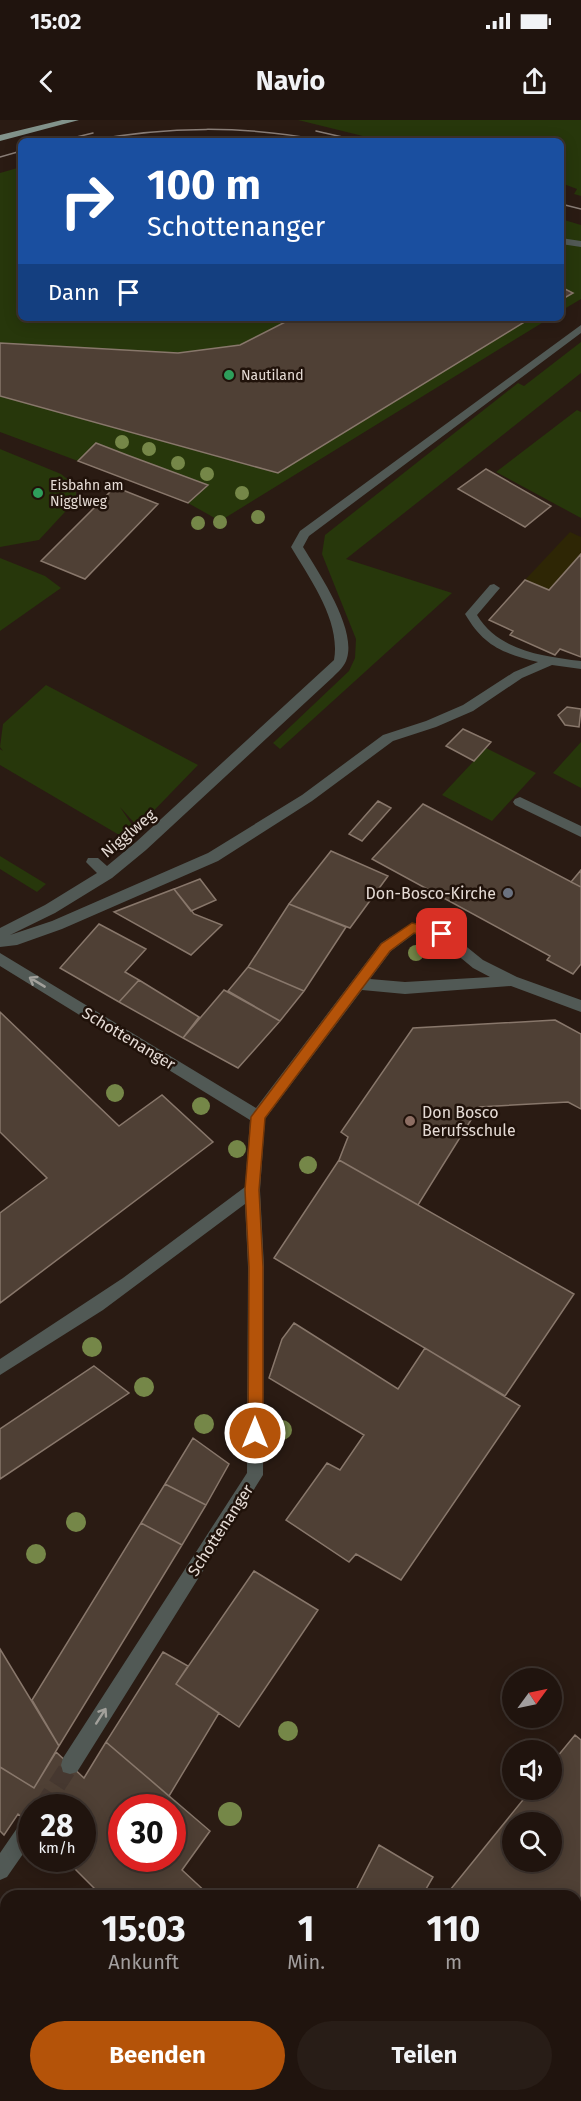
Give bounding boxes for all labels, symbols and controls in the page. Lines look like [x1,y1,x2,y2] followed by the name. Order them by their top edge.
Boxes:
[30,8,81,35] text: 15:02
[30,65,63,98] icon: back
[256,65,325,97] text: Navio
[518,65,551,98] icon: share
[147,160,261,210] text: 100 m
[48,162,126,240] icon: right
[147,211,325,243] text: Schottenanger
[112,276,145,309] icon: arrive
[48,279,100,306] text: Dann
[241,367,304,384] place label: Nautiland
[222,368,236,382] marker: Nautiland
[50,477,124,510] place label: Eisbahn am Nigglweg
[31,486,45,500] marker: Eisbahn am Nigglweg
[97,805,160,862] street label: Nigglweg
[365,884,496,903] place label: Don-Bosco-Kirche
[501,886,515,900] marker: Don-Bosco-Kirche
[416,908,467,959] pin
[425,917,458,950] icon: arrive
[29,976,46,988] one-way arrow
[79,1003,180,1074] street label: Schottenanger
[422,1103,516,1140] place label: Don Bosco Berufsschule
[403,1114,417,1128] marker: Don Bosco Berufsschule
[223,1401,287,1465] position arrow
[184,1480,258,1580] street label: Schottenanger
[502,1668,562,1728] north arrow
[502,1668,562,1872] map controls
[96,1708,108,1725] one-way arrow
[502,1740,562,1800] button: sound
[108,1794,186,1872] speed limit sign: 30
[41,1808,73,1844] text: 28
[502,1812,562,1872] button: search
[38,1839,76,1857] text: km/h
[102,1907,186,1951] text: 15:03
[298,1907,314,1951] text: 1
[427,1907,480,1951] text: 110
[108,1950,179,1974] text: Ankunft
[287,1950,325,1974] text: Min.
[445,1950,462,1974] text: m
[30,2021,285,2090] button: Beenden
[297,2021,552,2090] button: Teilen

